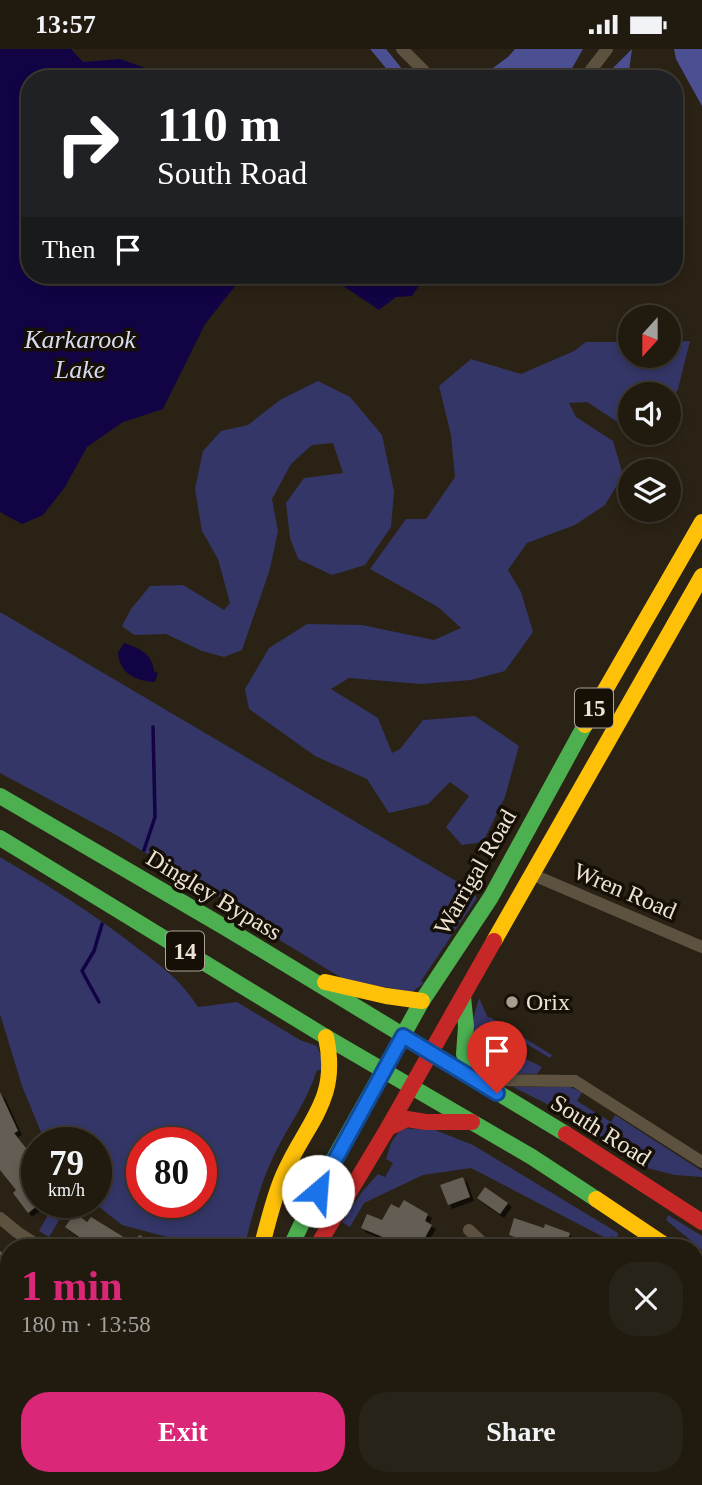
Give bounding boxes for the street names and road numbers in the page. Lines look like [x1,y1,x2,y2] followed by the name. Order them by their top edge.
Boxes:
[575,688,613,727] road number: 15
[429,805,521,939] street label: Warrigal Road
[142,845,286,945] street label: Dingley Bypass
[570,858,680,924] street label: Wren Road
[166,931,204,971] road number: 14
[546,1089,656,1171] street label: South Road

